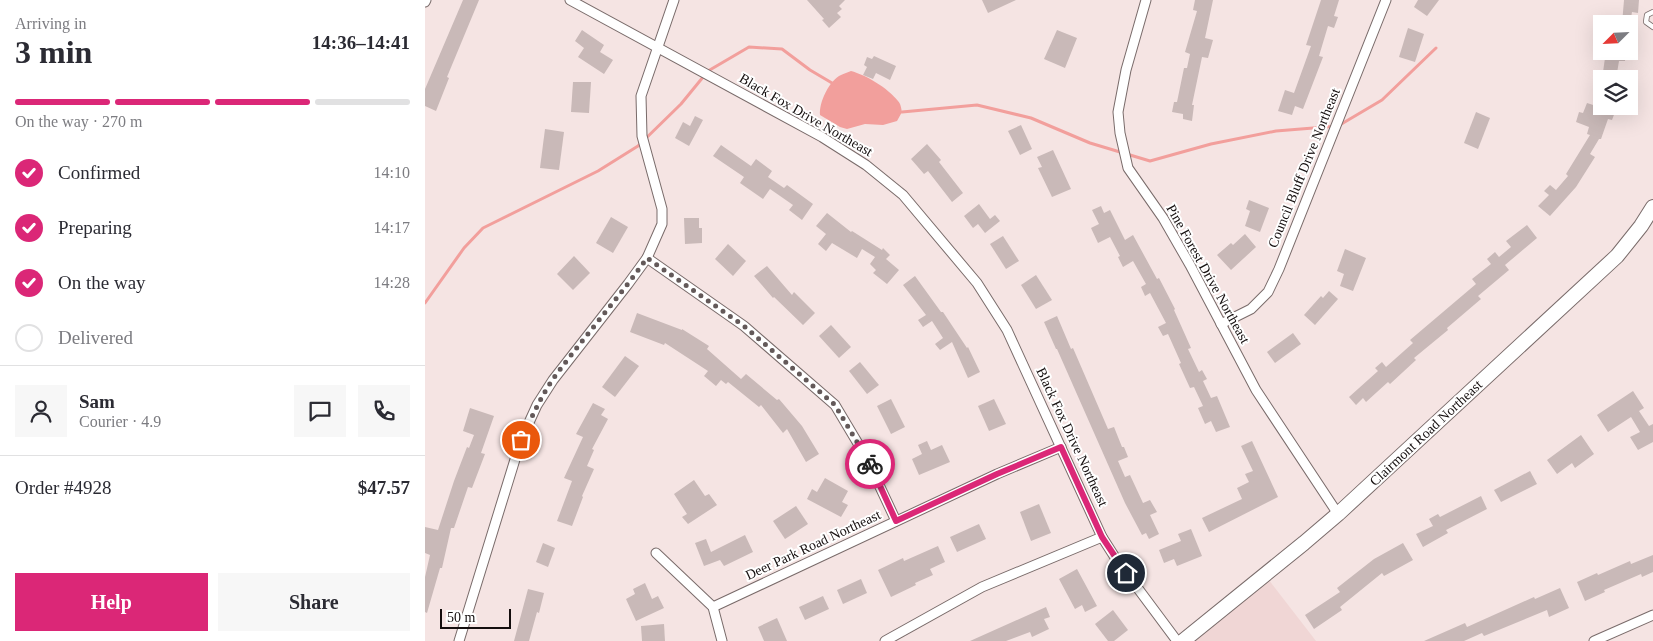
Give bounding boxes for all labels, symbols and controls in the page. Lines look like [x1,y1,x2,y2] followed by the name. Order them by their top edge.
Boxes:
[15,15,87,32] text: Arriving in
[1593,15,1637,60] north arrow
[1593,15,1638,115] map controls
[312,32,410,53] text: 14:36–14:41
[15,34,92,70] text: 3 min
[1593,70,1638,115] button: layers
[737,71,875,159] street label: Black Fox Drive Northeast
[1265,86,1343,250] street label: Council Bluff Drive Northeast
[15,113,143,130] text: On the way · 270 m
[15,159,43,187] icon: check
[58,162,140,183] text: Confirmed
[374,164,410,181] text: 14:10
[1163,202,1253,346] street label: Pine Forest Drive Northeast
[15,214,43,242] icon: check
[58,217,132,238] text: Preparing
[374,219,410,236] text: 14:17
[15,269,43,297] icon: check
[58,272,146,293] text: On the way
[374,274,410,291] text: 14:28
[58,327,133,348] text: Delivered
[1033,365,1111,509] street label: Black Fox Drive Northeast
[1367,377,1485,489] street label: Clairmont Road Northeast
[15,385,67,437] button: person
[294,385,346,437] button: chat
[358,385,410,437] button: phone
[79,391,115,412] text: Sam
[79,413,161,430] text: Courier · 4.9
[500,419,542,461] pin
[507,426,535,454] icon: bag
[845,439,895,489] courier
[856,450,884,478] icon: bike
[15,477,112,498] text: Order #4928
[358,477,410,498] text: $47.57
[743,507,883,583] street label: Deer Park Road Northeast
[1105,552,1147,594] pin
[1112,559,1140,587] icon: home
[15,573,208,631] button: Help
[218,573,410,631] button: Share
[440,606,511,629] scale bar
[447,610,475,625] text: 50 m

